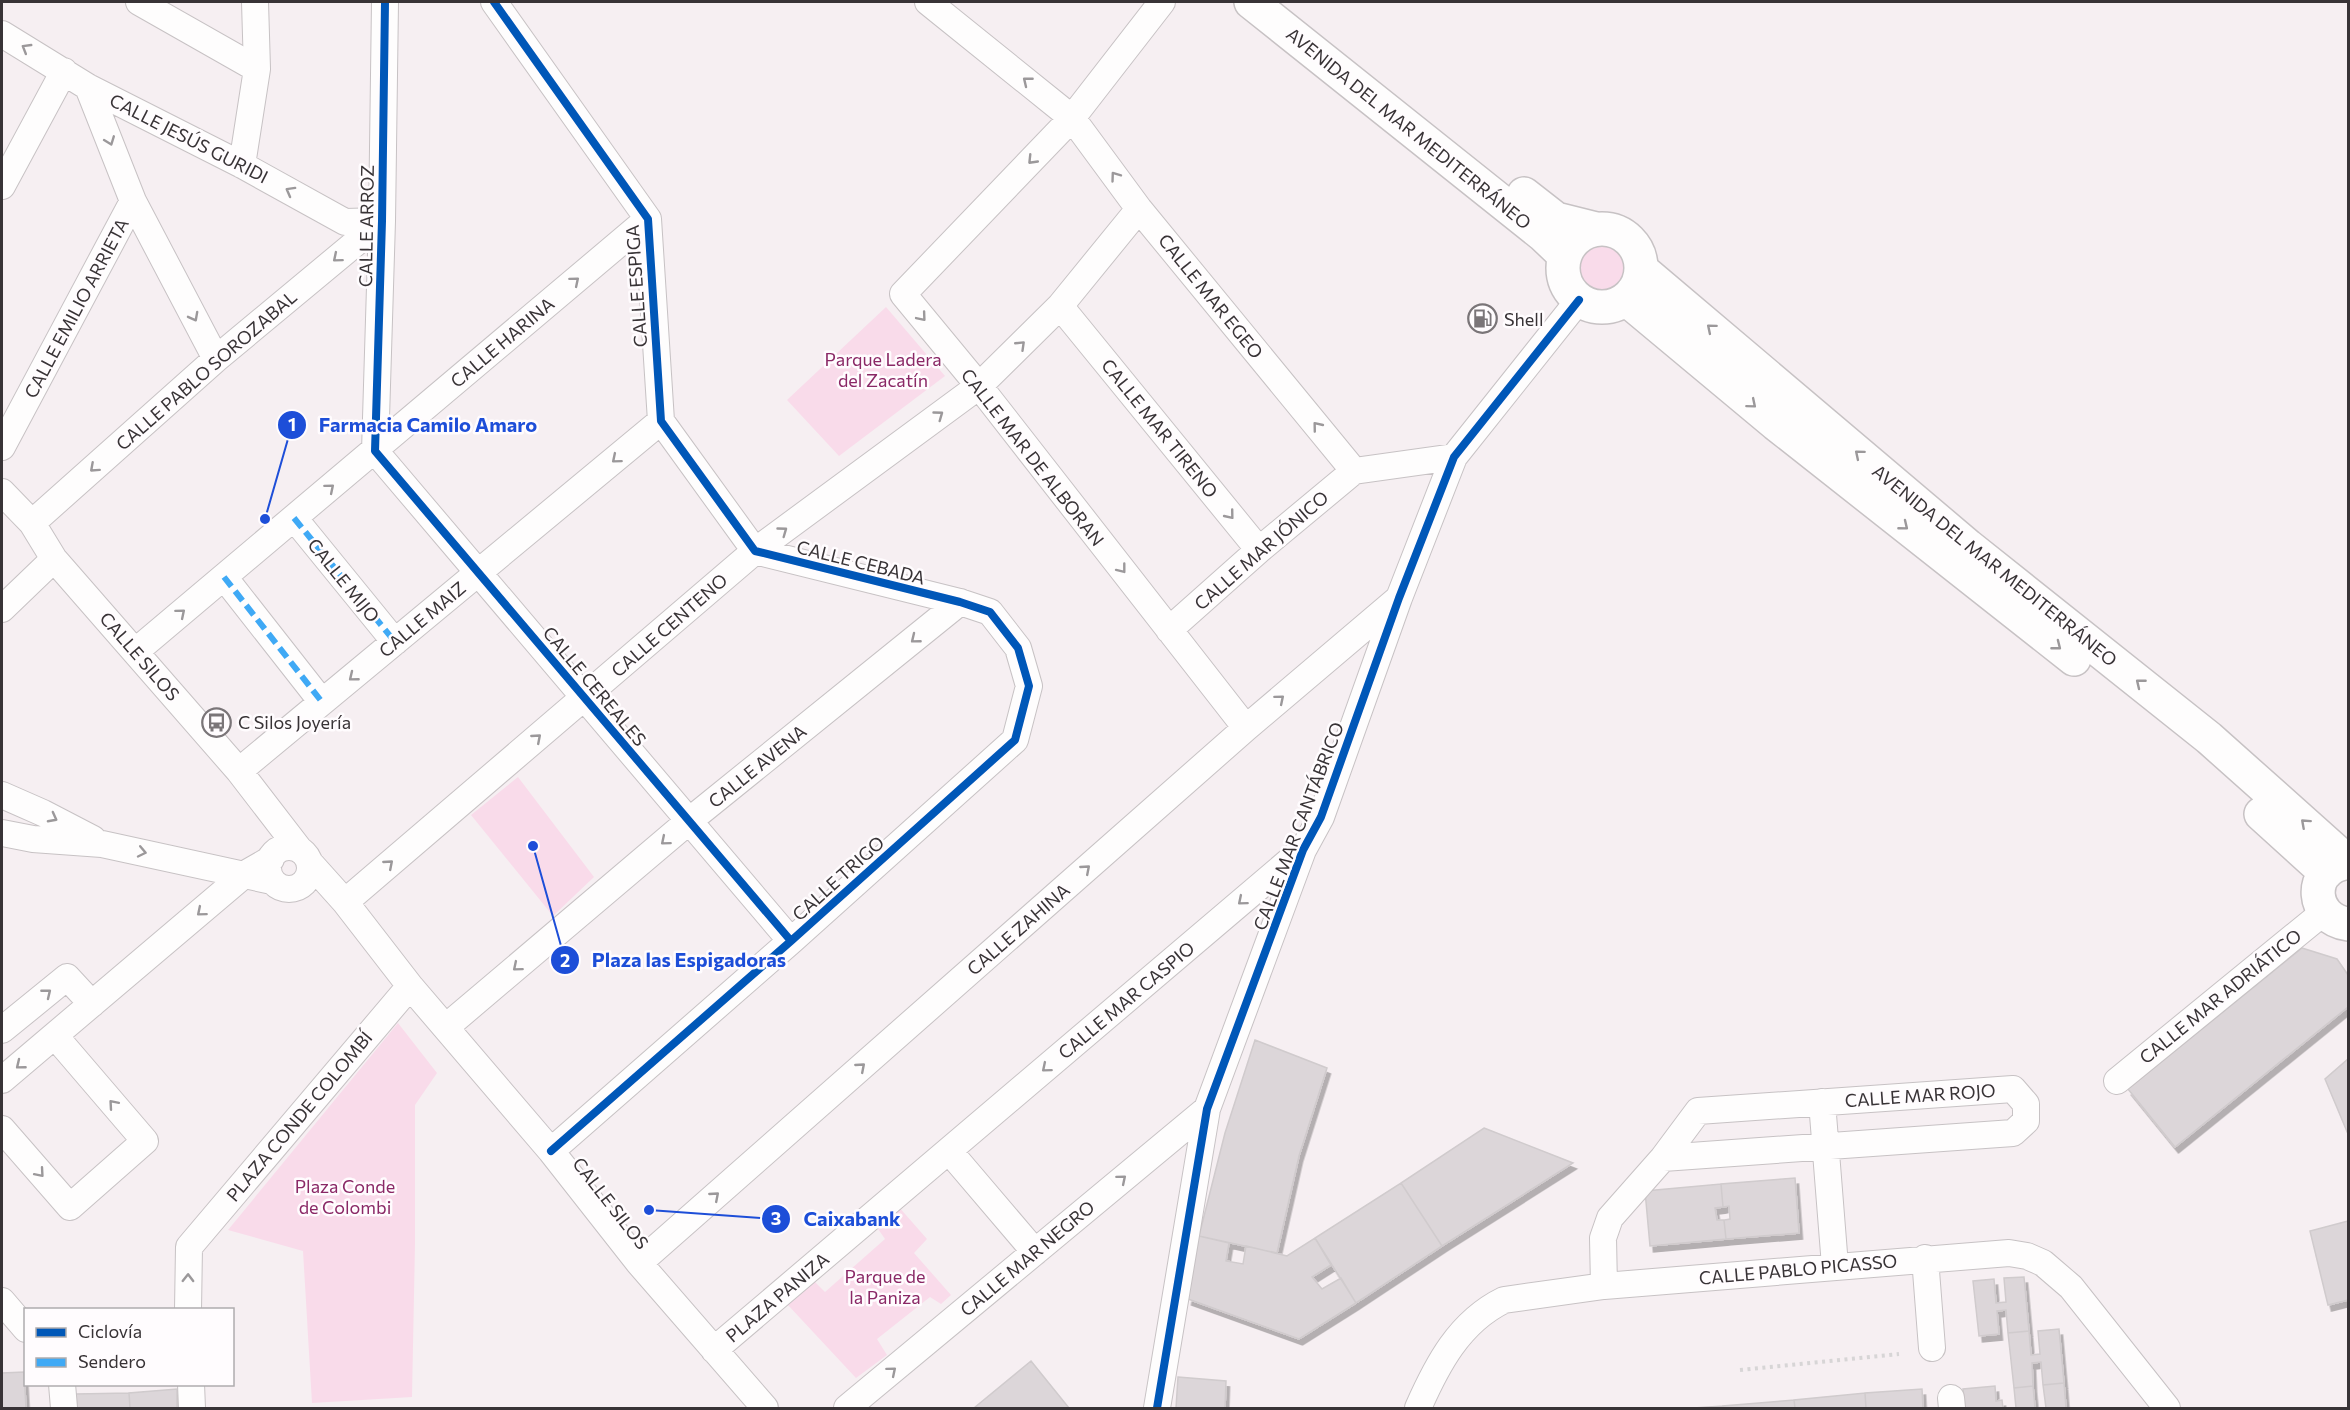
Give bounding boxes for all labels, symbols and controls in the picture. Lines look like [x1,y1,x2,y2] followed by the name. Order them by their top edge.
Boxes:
[1282,22,1536,234] street label: AVENIDA DEL MAR MEDITERRÁNEO
[22,44,32,56] one-way arrow
[1023,77,1034,88] one-way arrow
[106,89,272,187] street label: CALLE JESÚS GURIDI
[102,135,115,146] one-way arrow
[1028,153,1039,163] one-way arrow
[354,165,378,287] street label: CALLE ARROZ
[1111,172,1122,183] one-way arrow
[285,187,296,198] one-way arrow
[19,214,133,402] street label: CALLE EMILIO ARRIETA
[621,224,651,348] street label: CALLE ESPIGA
[1154,229,1268,363] street label: CALLE MAR EGEO
[333,251,344,262] one-way arrow
[568,277,579,288] one-way arrow
[111,286,301,454] street label: CALLE PABLO SOROZABAL
[446,292,558,392] street label: CALLE HARINA
[1467,303,1499,335] fuel station icon: Shell
[1504,308,1544,330] place label: Shell
[187,310,198,321] one-way arrow
[915,311,926,322] one-way arrow
[1707,324,1718,335] one-way arrow
[1014,341,1024,352] one-way arrow
[824,348,942,391] park label: Parque Ladera del Zacatín
[1097,354,1223,502] street label: CALLE MAR TIRENO
[957,364,1109,550] street label: CALLE MAR DE ALBORAN
[1745,396,1756,407] one-way arrow
[277,406,549,444] callout: Farmacia Camilo Amaro
[933,411,944,422] one-way arrow
[319,412,537,436] text: Farmacia Camilo Amaro
[288,413,296,435] text: 1
[1313,421,1324,432] one-way arrow
[1855,450,1866,461] one-way arrow
[612,451,623,462] one-way arrow
[1868,459,2122,671] street label: AVENIDA DEL MAR MEDITERRÁNEO
[90,461,101,472] one-way arrow
[323,484,334,495] one-way arrow
[1190,486,1332,614] street label: CALLE MAR JÓNICO
[1222,508,1233,519] one-way arrow
[1897,519,1908,530] one-way arrow
[776,527,787,538] one-way arrow
[303,534,385,626] street label: CALLE MIJO
[794,535,928,589] street label: CALLE CEBADA
[1114,562,1125,573] one-way arrow
[606,569,732,681] street label: CALLE CENTENO
[374,576,470,662] street label: CALLE MAIZ
[96,607,184,705] street label: CALLE SILOS
[174,610,185,621] one-way arrow
[539,622,651,750] street label: CALLE CEREALES
[911,631,922,642] one-way arrow
[2051,639,2062,650] one-way arrow
[349,669,360,680] one-way arrow
[2136,680,2147,691] one-way arrow
[1273,695,1284,706] one-way arrow
[201,706,233,738] bus stop icon: C Silos Joyería
[238,711,351,733] place label: C Silos Joyería
[1248,719,1348,933] street label: CALLE MAR CANTÁBRICO
[704,720,810,812] street label: CALLE AVENA
[530,734,541,745] one-way arrow
[46,811,57,822] one-way arrow
[2301,819,2312,830] one-way arrow
[788,831,888,925] street label: CALLE TRIGO
[661,834,672,845] one-way arrow
[137,845,147,858] one-way arrow
[382,861,393,872] one-way arrow
[1079,865,1090,876] one-way arrow
[962,879,1074,979] street label: CALLE ZAHINA
[1238,894,1249,905] one-way arrow
[197,904,208,915] one-way arrow
[2135,924,2305,1068] street label: CALLE MAR ADRIÁTICO
[1053,937,1199,1063] street label: CALLE MAR CASPIO
[550,941,798,979] callout: Plaza las Espigadoras
[592,947,786,971] text: Plaza las Espigadoras
[560,949,570,971] text: 2
[513,960,524,971] one-way arrow
[40,990,51,1001] one-way arrow
[221,1026,377,1206] street label: PLAZA CONDE COLOMBÍ
[16,1058,27,1069] one-way arrow
[1042,1061,1053,1072] one-way arrow
[854,1063,865,1074] one-way arrow
[1844,1079,1996,1111] street label: CALLE MAR ROJO
[109,1100,120,1111] one-way arrow
[568,1153,654,1253] street label: CALLE SILOS
[33,1166,44,1177] one-way arrow
[295,1175,395,1218] park label: Plaza Conde de Colombi
[1115,1175,1126,1186] one-way arrow
[708,1192,719,1203] one-way arrow
[955,1195,1099,1321] street label: CALLE MAR NEGRO
[761,1200,912,1238] callout: Caixabank
[803,1206,901,1230] text: Caixabank
[771,1207,781,1229] text: 3
[721,1247,833,1347] street label: PLAZA PANIZA
[1698,1249,1898,1289] street label: CALLE PABLO PICASSO
[845,1265,926,1308] park label: Parque de la Paniza
[182,1274,194,1283] one-way arrow
[24,1308,234,1386] legend
[78,1320,142,1342] text: Ciclovía
[78,1350,146,1372] text: Sendero
[885,1367,896,1378] one-way arrow

